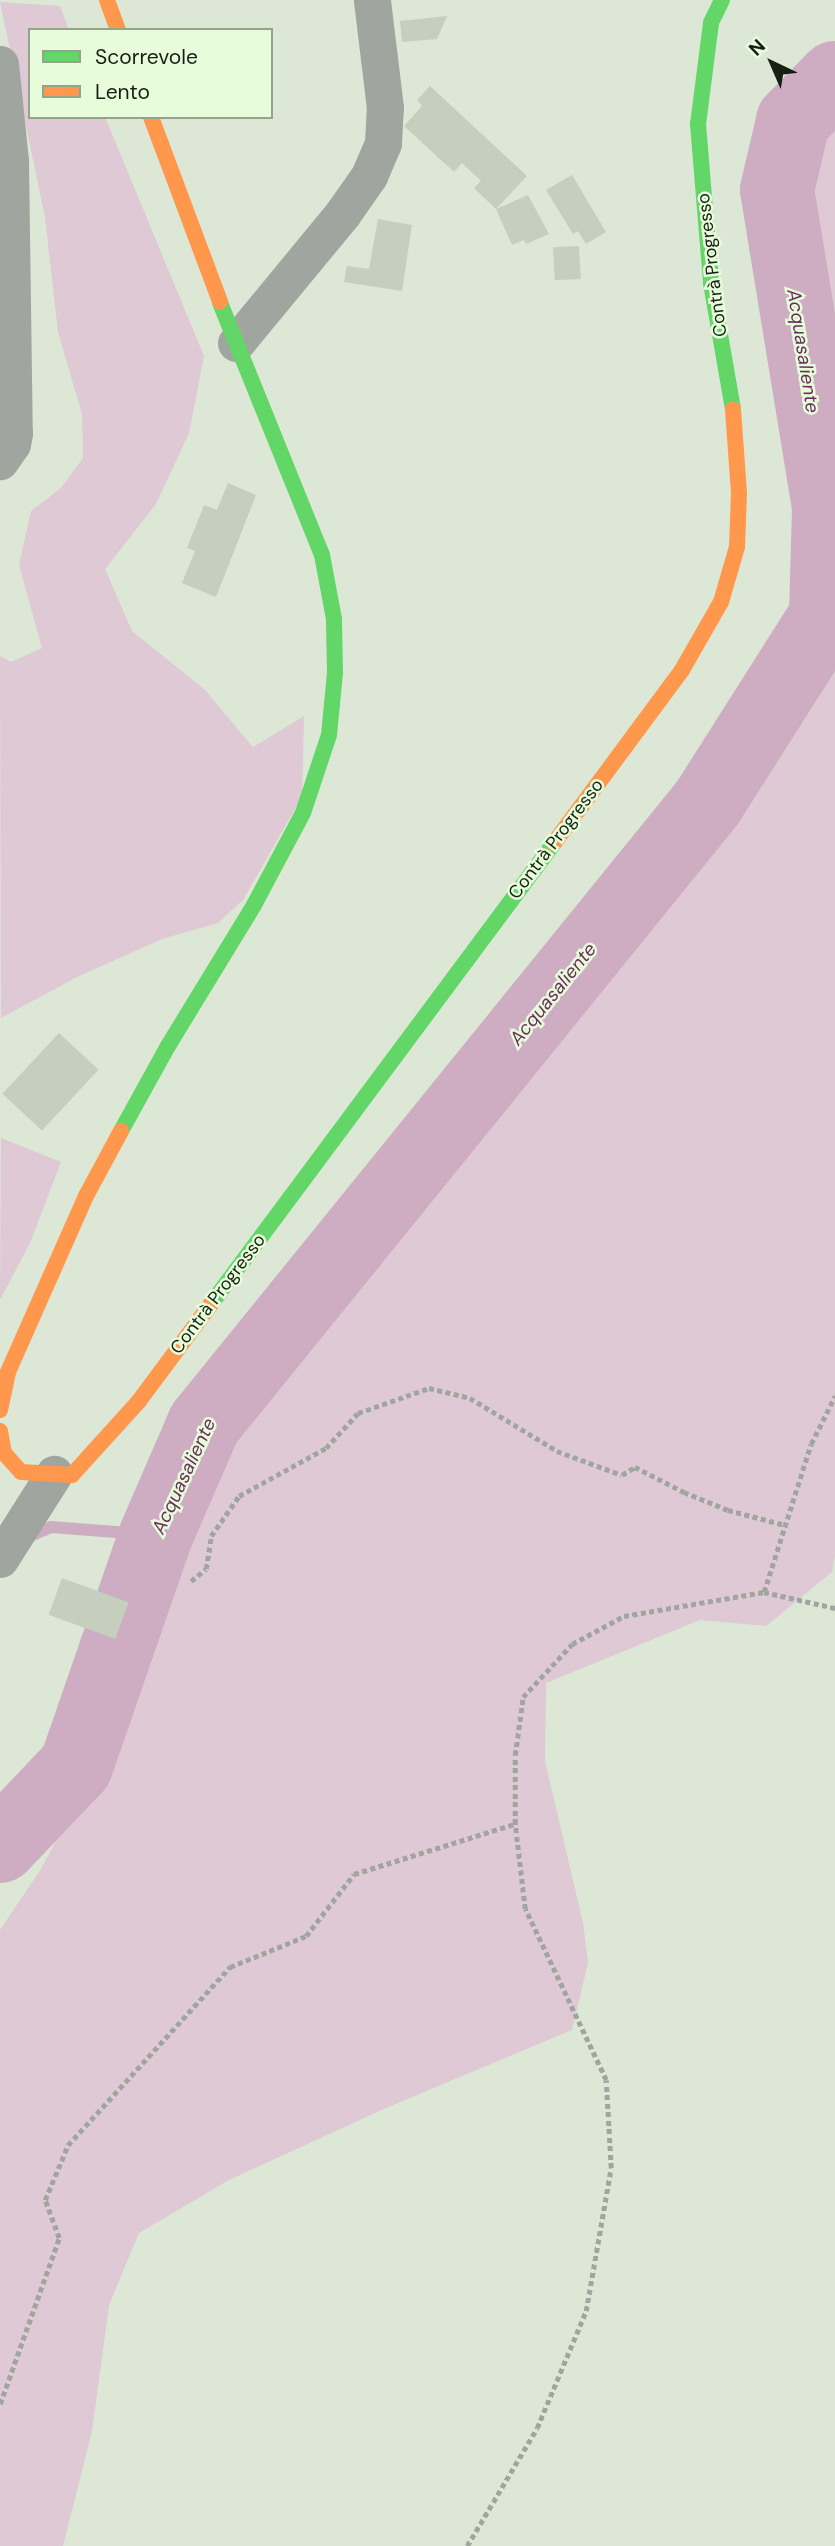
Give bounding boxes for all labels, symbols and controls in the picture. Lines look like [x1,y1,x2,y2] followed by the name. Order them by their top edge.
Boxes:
[28,28,273,119] legend
[737,28,807,98] north arrow
[743,34,771,61] text: N
[95,43,198,71] text: Scorrevole
[95,78,150,106] text: Lento
[692,192,732,338] street label: Contrà Progresso
[782,287,824,415] water label: Acquasaliente
[504,775,608,903] street label: Contrà Progresso
[505,938,601,1050] water label: Acquasaliente
[166,1230,270,1358] street label: Contrà Progresso
[147,1415,221,1537] water label: Acquasaliente

